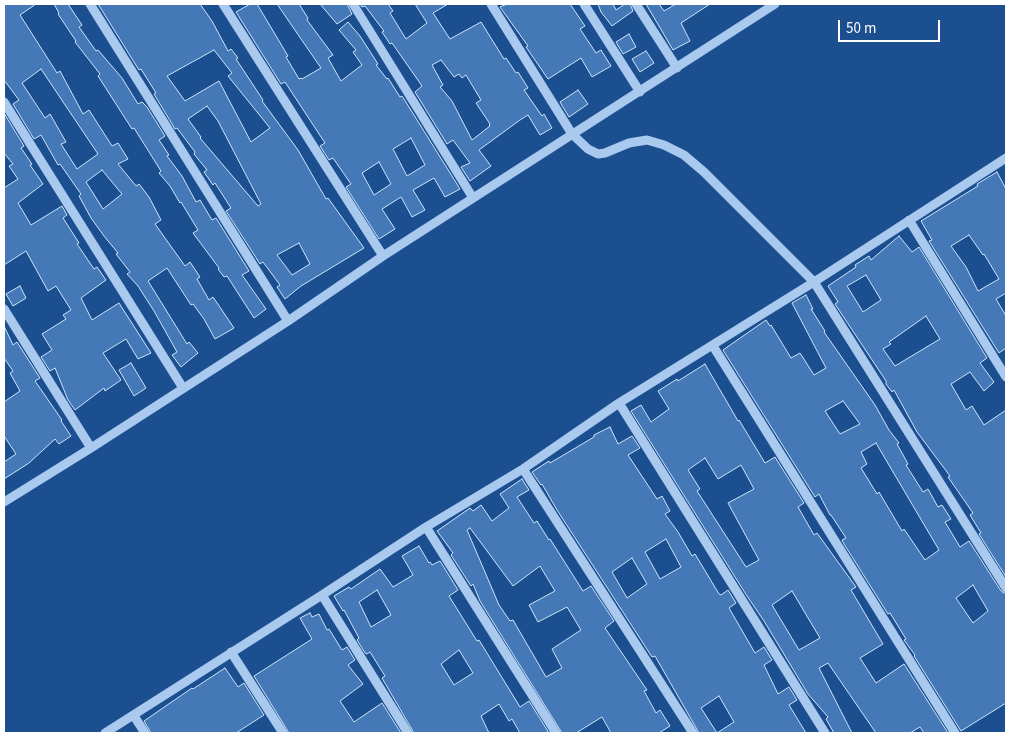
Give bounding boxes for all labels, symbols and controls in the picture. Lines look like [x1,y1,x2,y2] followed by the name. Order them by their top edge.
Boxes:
[840,10,942,42] scale bar
[846,18,876,39] text: 50 m

